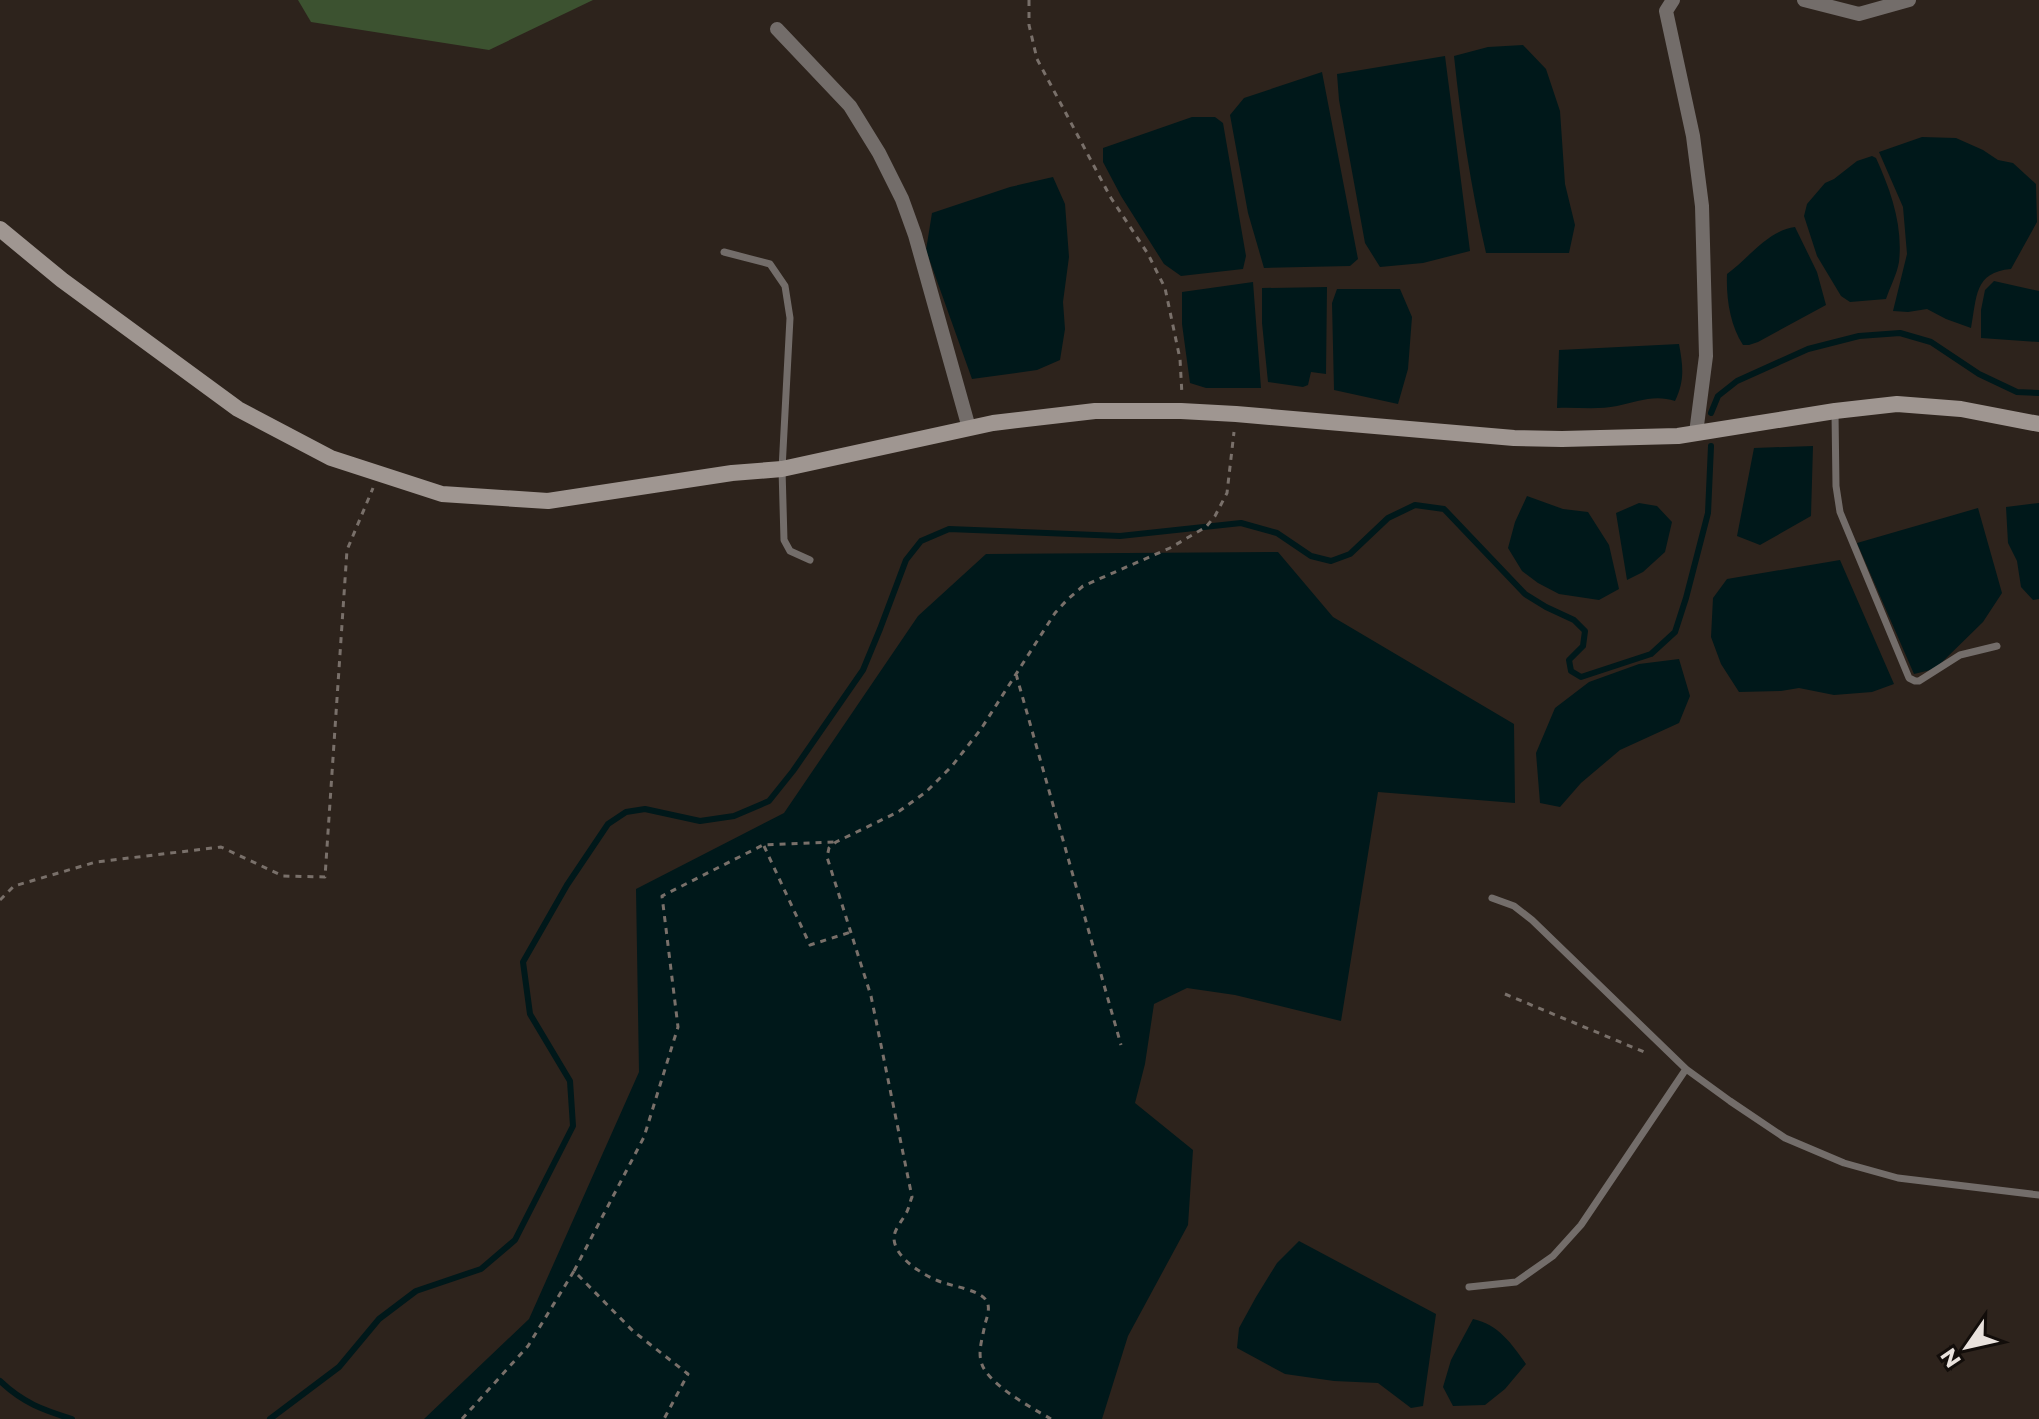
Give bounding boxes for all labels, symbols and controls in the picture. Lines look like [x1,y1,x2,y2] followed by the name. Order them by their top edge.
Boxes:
[1927,1307,2007,1387] north arrow
[1935,1343,1967,1373] text: N

